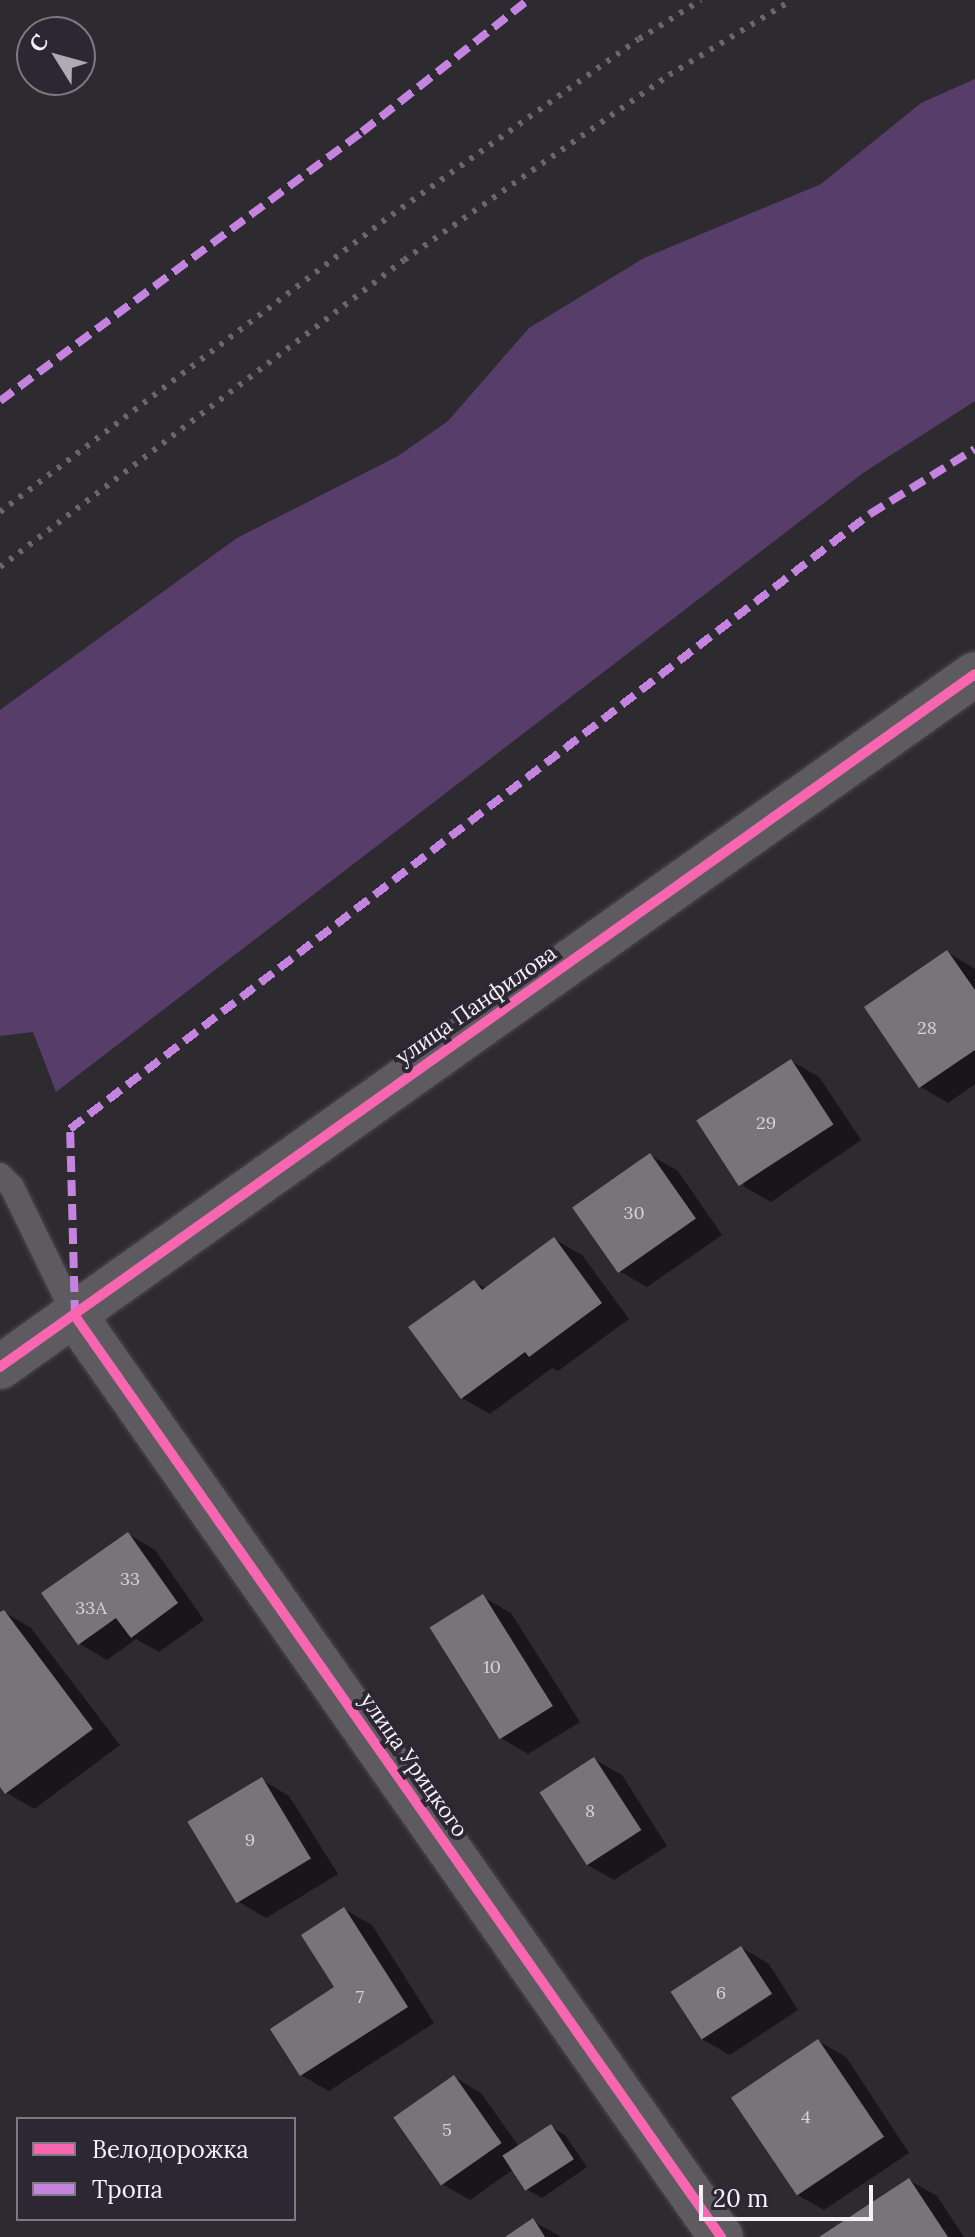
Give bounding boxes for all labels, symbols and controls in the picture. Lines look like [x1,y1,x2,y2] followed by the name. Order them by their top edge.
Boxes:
[16,16,96,96] north arrow
[23,28,54,57] text: С
[390,940,562,1070] street label: улица Панфилова
[917,1017,937,1039] house number: 28
[756,1112,776,1134] house number: 29
[623,1202,645,1224] house number: 30
[120,1568,140,1590] house number: 33
[75,1597,107,1619] house number: 33А
[483,1656,501,1678] house number: 10
[354,1688,474,1842] street label: улица Урицкого
[585,1800,595,1822] house number: 8
[245,1829,255,1851] house number: 9
[716,1982,726,2004] house number: 6
[356,1986,364,2008] house number: 7
[801,2106,811,2128] house number: 4
[16,2117,296,2221] legend
[442,2119,452,2141] house number: 5
[92,2134,249,2165] text: Велодорожка
[703,2169,877,2219] scale bar
[92,2174,163,2205] text: Тропа
[713,2183,769,2214] text: 20 m

